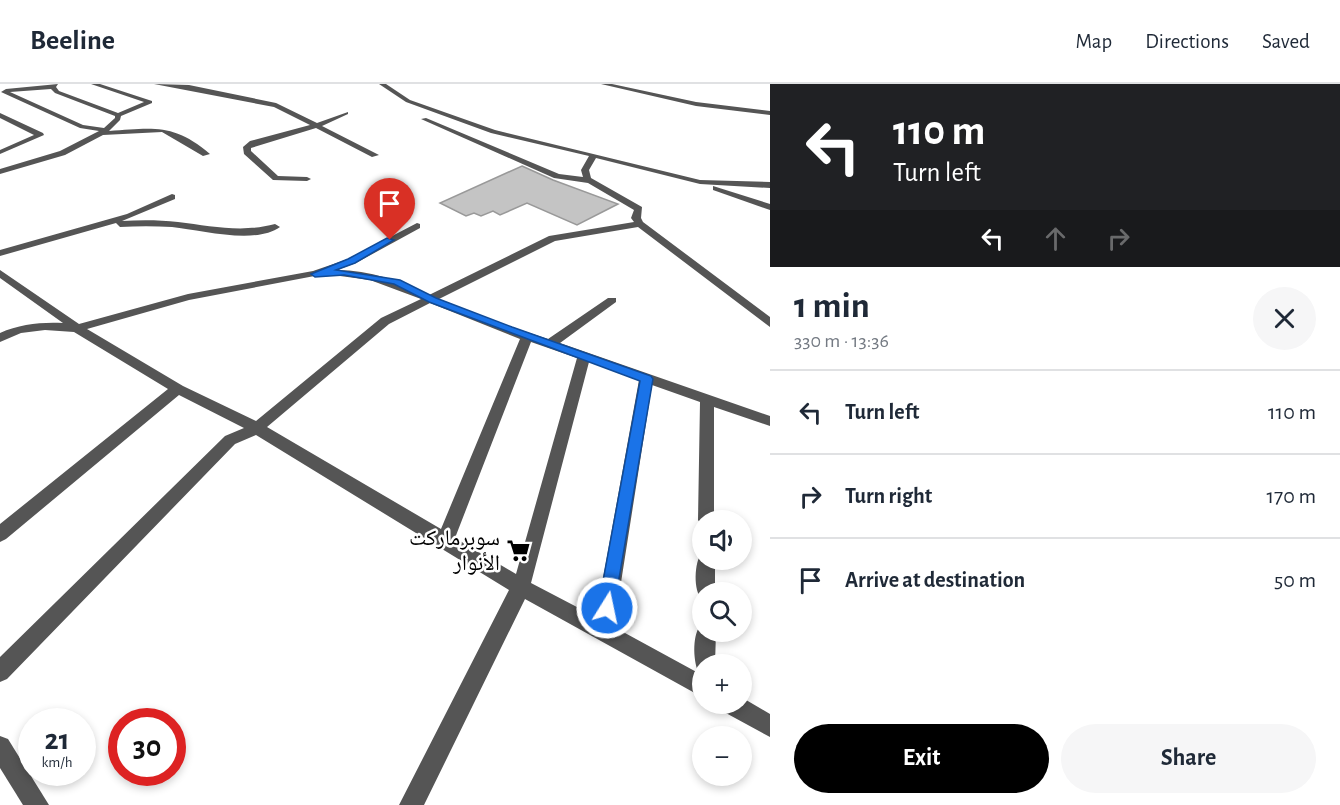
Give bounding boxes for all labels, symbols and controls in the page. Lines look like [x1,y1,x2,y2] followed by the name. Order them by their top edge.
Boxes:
[30,27,115,55] text: Beeline
[1076,31,1112,52] text: Map
[1145,31,1229,52] text: Directions
[1262,31,1310,52] text: Saved
[794,108,872,186] icon: left
[893,110,985,152] text: 110 m
[893,159,981,186] text: Turn left
[364,178,415,240] pin
[373,187,406,220] icon: arrive
[976,222,1009,255] icon: left
[1039,222,1072,255] icon: ahead
[1102,222,1135,255] icon: right
[1253,287,1316,350] button: close
[794,288,870,324] text: 1 min
[794,331,889,351] text: 330 m · 13:36
[794,396,827,429] icon: left
[845,401,919,423] text: Turn left
[1268,401,1316,423] text: 110 m
[794,480,827,513] icon: right
[845,485,932,507] text: Turn right
[1266,485,1316,507] text: 170 m
[692,510,752,786] map controls
[692,510,752,570] button: sound
[409,527,500,575] place label: سوبرماركت الأنوار
[505,537,531,563] supermarket icon: سوبرماركت الأنوار
[794,564,827,597] icon: arrive
[845,569,1025,591] text: Arrive at destination
[1274,569,1316,591] text: 50 m
[575,576,639,640] position arrow
[692,582,752,642] button: search
[692,654,752,714] button: +
[108,708,186,786] speed limit sign: 30
[794,724,1049,793] button: Exit
[1061,724,1316,793] button: Share
[45,725,69,755] text: 21
[692,726,752,786] button: −
[42,755,72,770] text: km/h

